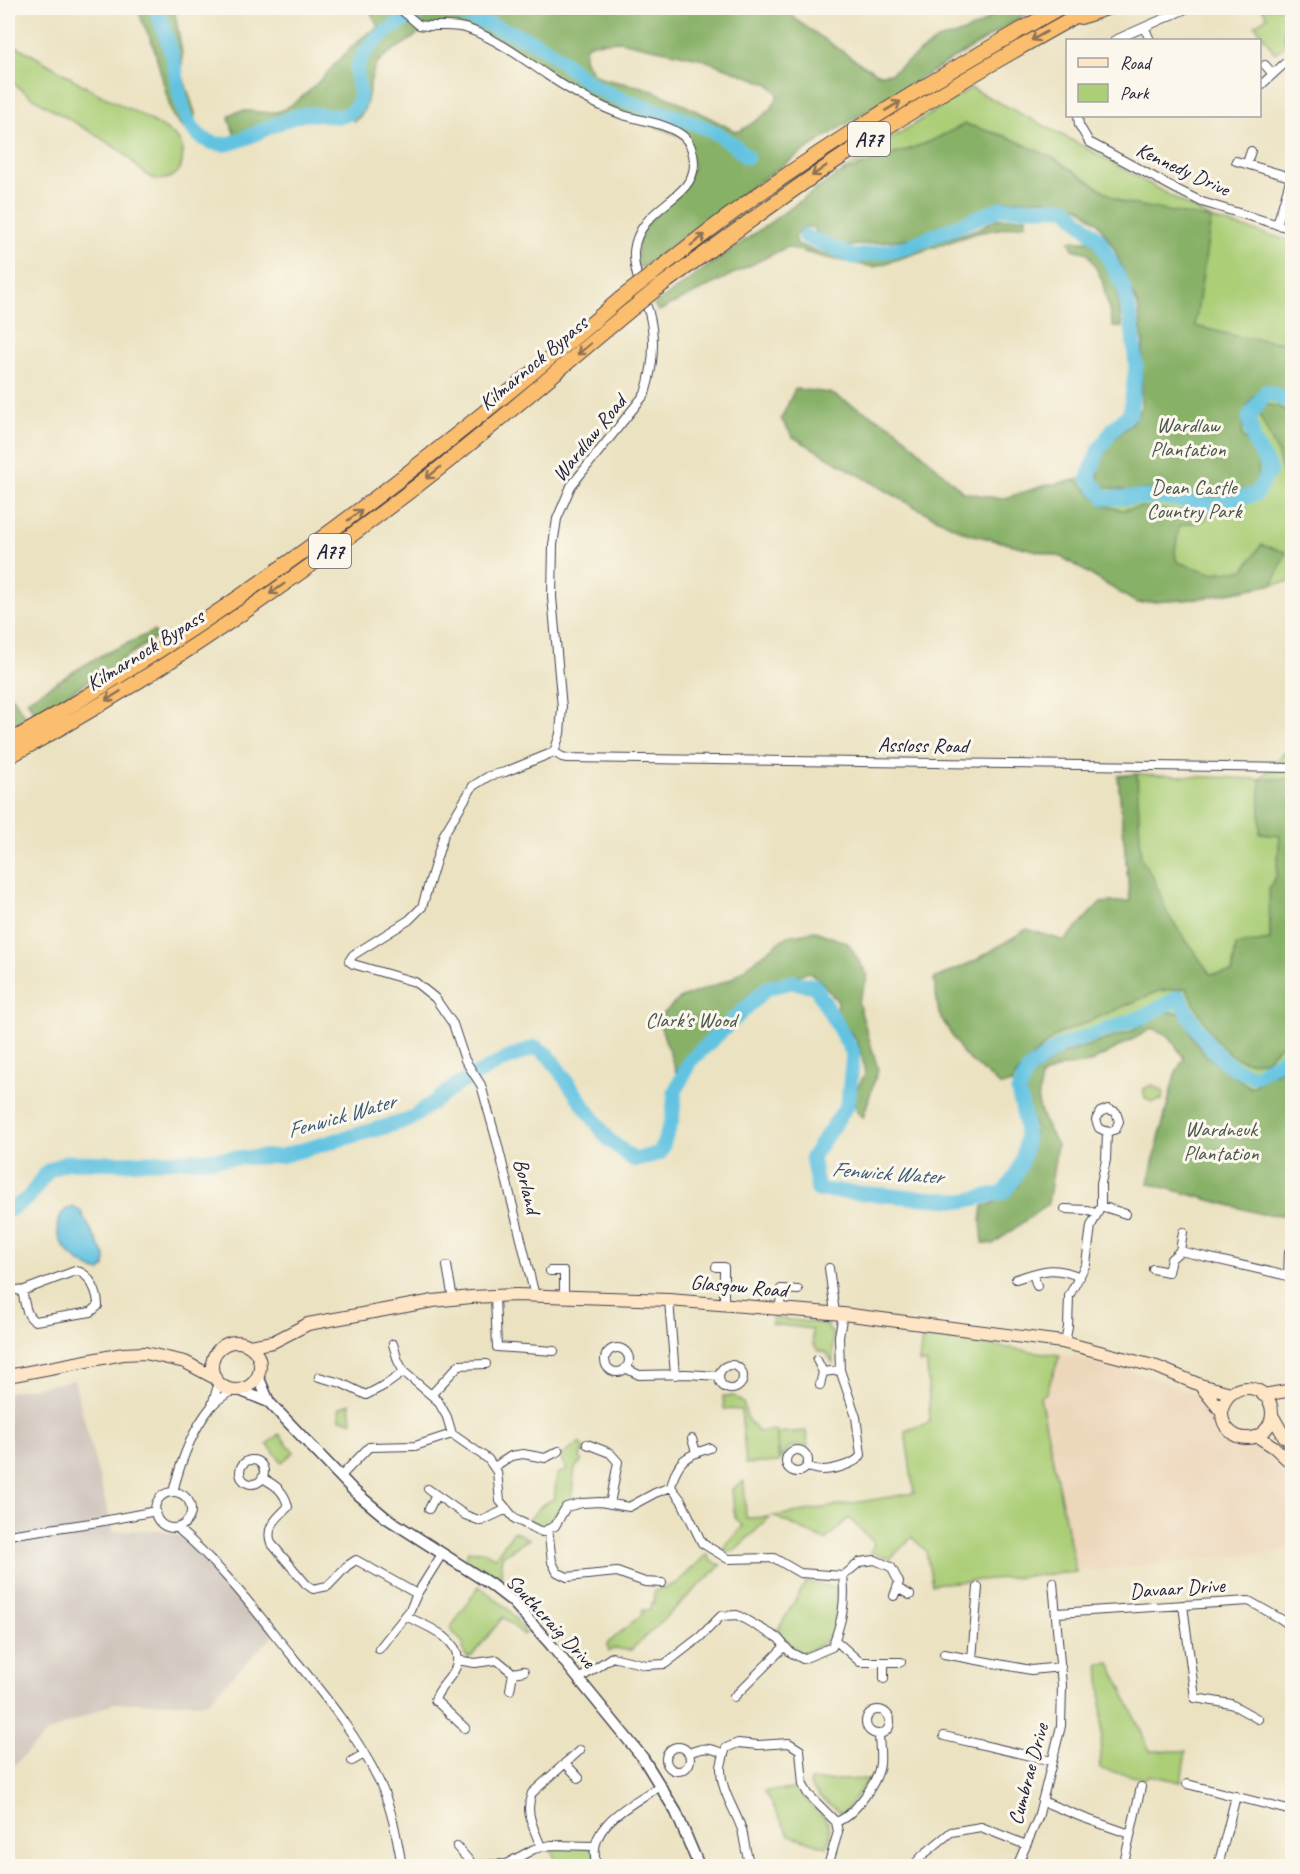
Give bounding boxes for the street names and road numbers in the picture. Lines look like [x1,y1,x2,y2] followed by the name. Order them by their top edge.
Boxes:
[848,122,890,156] road number: A77
[1132,136,1236,203] street label: Kennedy Drive
[474,309,594,416] street label: Kilmarnock Bypass
[546,387,634,487] street label: Wardlaw Road
[309,534,351,568] road number: A77
[82,603,210,696] street label: Kilmarnock Bypass
[878,731,971,759] street label: Assloss Road
[508,1156,547,1220] street label: Borland
[690,1269,792,1304] street label: Glasgow Road
[501,1568,602,1674] street label: Southcraig Drive
[1129,1572,1227,1604] street label: Davaar Drive
[1002,1719,1054,1828] street label: Cumbrae Drive

